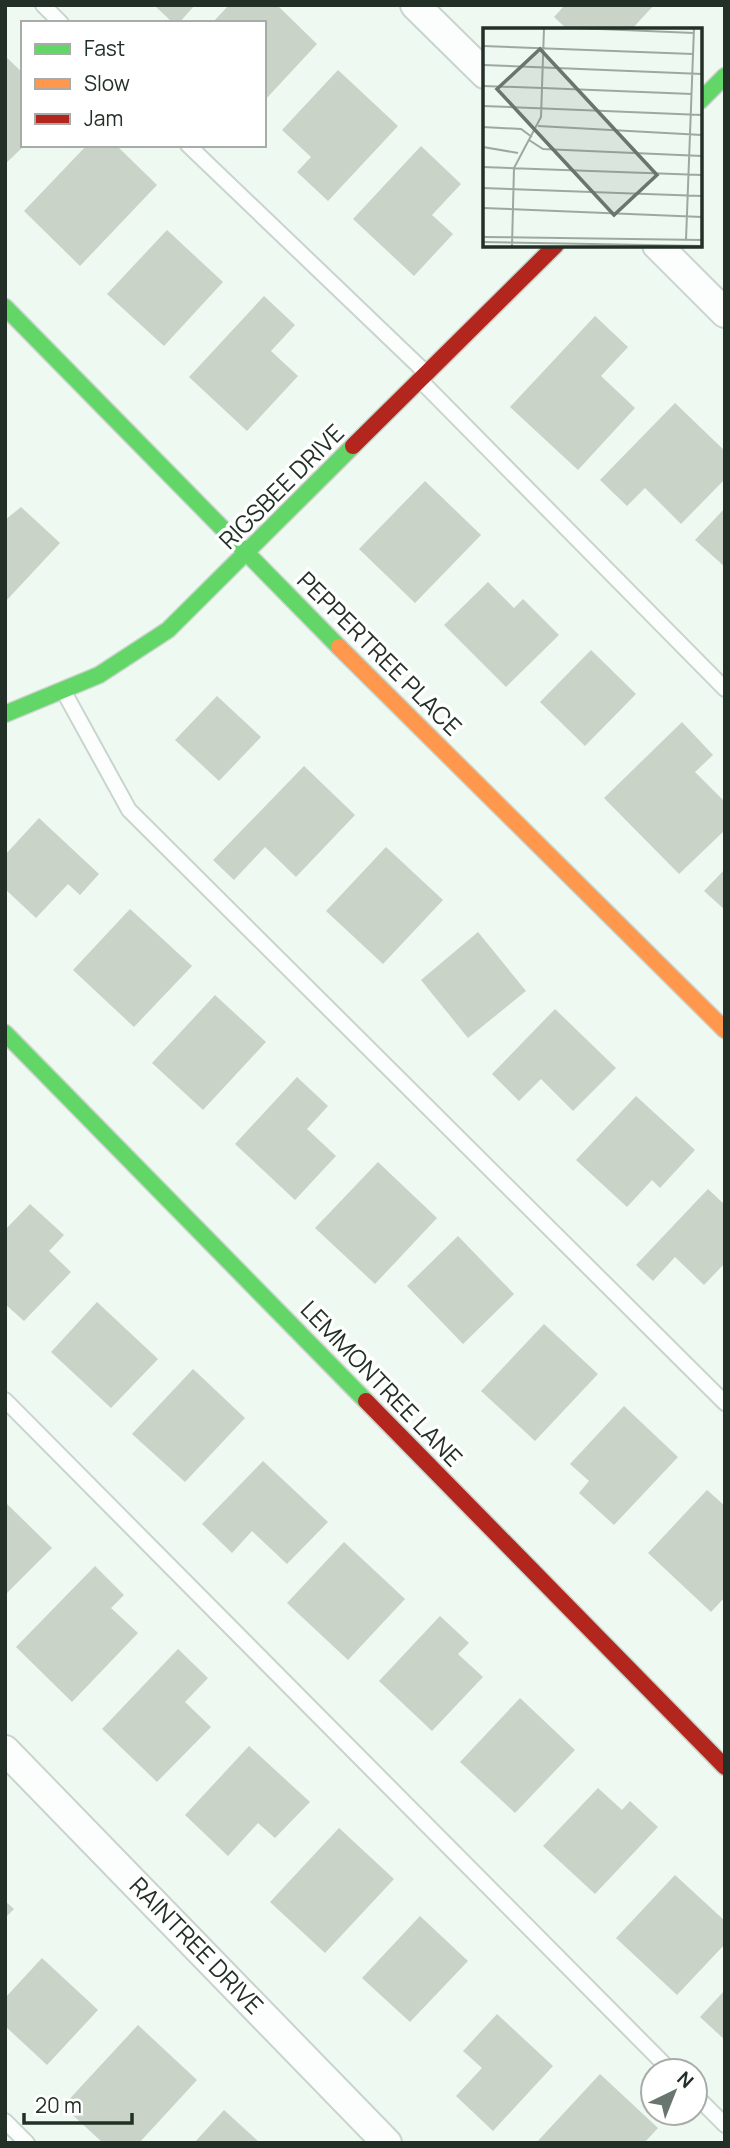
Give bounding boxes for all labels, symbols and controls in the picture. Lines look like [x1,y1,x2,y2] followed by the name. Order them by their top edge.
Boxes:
[21,21,266,147] legend
[483,28,702,247] inset map
[84,34,125,62] text: Fast
[84,69,130,97] text: Slow
[84,104,123,132] text: Jam
[211,416,351,556] street label: RIGSBEE DRIVE
[291,564,469,742] street label: PEPPERTREE PLACE
[294,1293,470,1473] street label: LEMMONTREE LANE
[123,1869,271,2021] street label: RAINTREE DRIVE
[639,2057,709,2127] north arrow
[672,2065,699,2094] text: N
[24,2082,133,2126] scale bar
[35,2091,82,2119] text: 20 m

